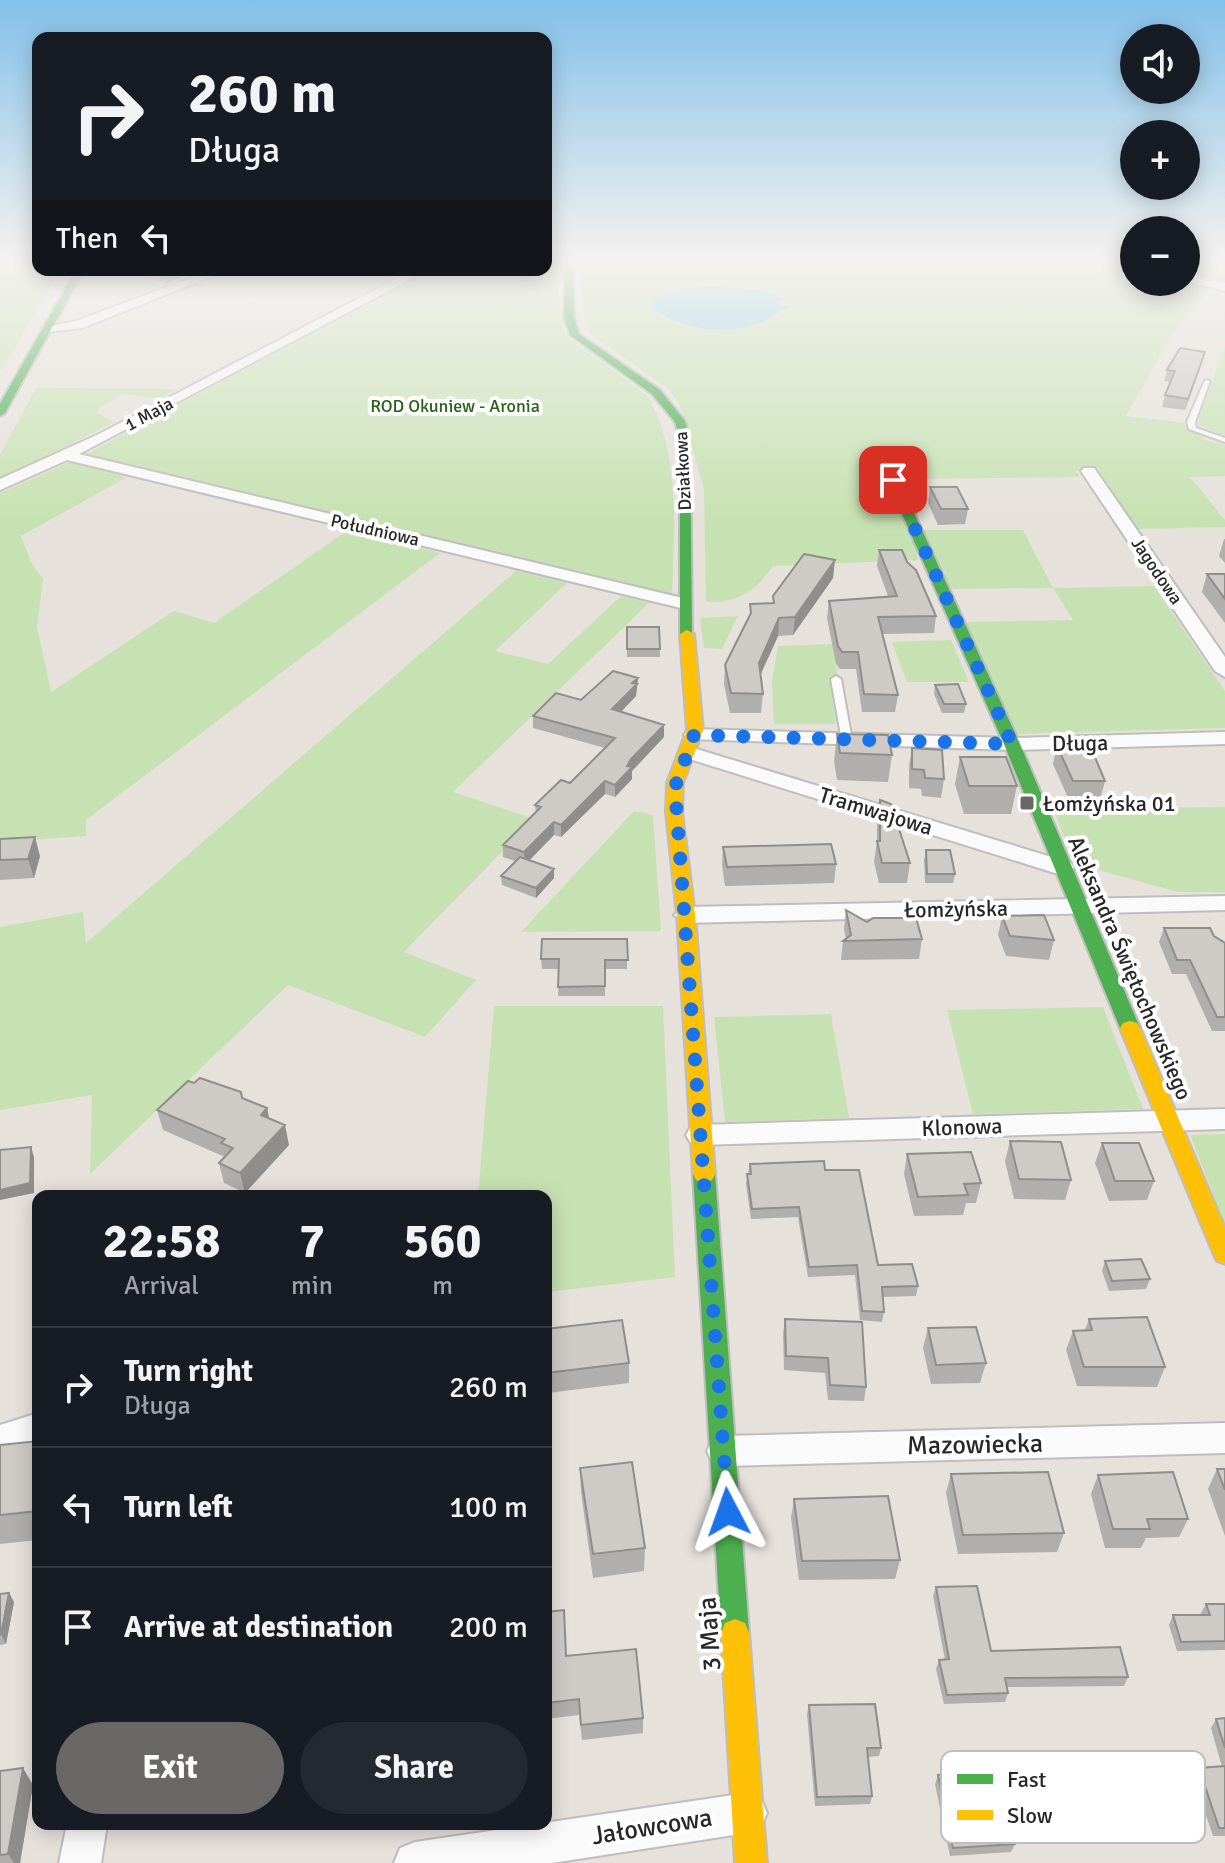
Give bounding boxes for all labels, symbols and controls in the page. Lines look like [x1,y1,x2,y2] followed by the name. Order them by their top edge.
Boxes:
[1120,24,1200,296] map controls
[1120,24,1200,104] button: sound
[188,59,336,128] text: 260 m
[56,64,160,168] icon: right
[1120,120,1200,200] button: +
[188,128,280,173] text: Długa
[134,216,178,260] icon: left
[1120,216,1200,296] button: −
[56,220,118,257] text: Then
[121,392,177,436] street label: 1 Maja
[370,395,540,417] park label: ROD Okuniew - Aronia
[670,431,696,511] street label: Działkowa
[859,446,927,514] pin
[871,458,915,502] icon: arrive
[329,509,421,551] street label: Południowa
[1127,533,1187,609] street label: Jagodowa
[1052,729,1108,757] street label: Długa
[816,781,936,841] street label: Tramwajowa
[1043,790,1176,817] place label: Łomżyńska 01
[1018,794,1036,812] marker: Łomżyńska 01
[1062,832,1198,1104] street label: Aleksandra Świętochowskiego
[904,895,1008,923] street label: Łomżyńska
[921,1112,1003,1142] street label: Klonowa
[103,1212,220,1271] text: 22:58
[299,1212,325,1271] text: 7
[404,1212,481,1271] text: 560
[124,1270,199,1302] text: Arrival
[291,1270,333,1302] text: min
[432,1270,453,1302] text: m
[124,1353,253,1390] text: Turn right
[56,1365,100,1409] icon: right
[449,1369,528,1406] text: 260 m
[124,1390,191,1422] text: Długa
[907,1428,1043,1462] street label: Mazowiecka
[686,1470,770,1554] position arrow
[56,1485,100,1529] icon: left
[124,1489,233,1526] text: Turn left
[449,1489,528,1526] text: 100 m
[691,1596,729,1672] street label: 3 Maja
[56,1605,100,1649] icon: arrive
[124,1609,393,1646] text: Arrive at destination
[449,1609,528,1646] text: 200 m
[56,1722,284,1814] button: Exit
[300,1722,528,1814] button: Share
[941,1751,1205,1843] legend
[1007,1766,1047,1793] text: Fast
[589,1802,715,1852] street label: Jałowcowa
[1007,1802,1053,1829] text: Slow

